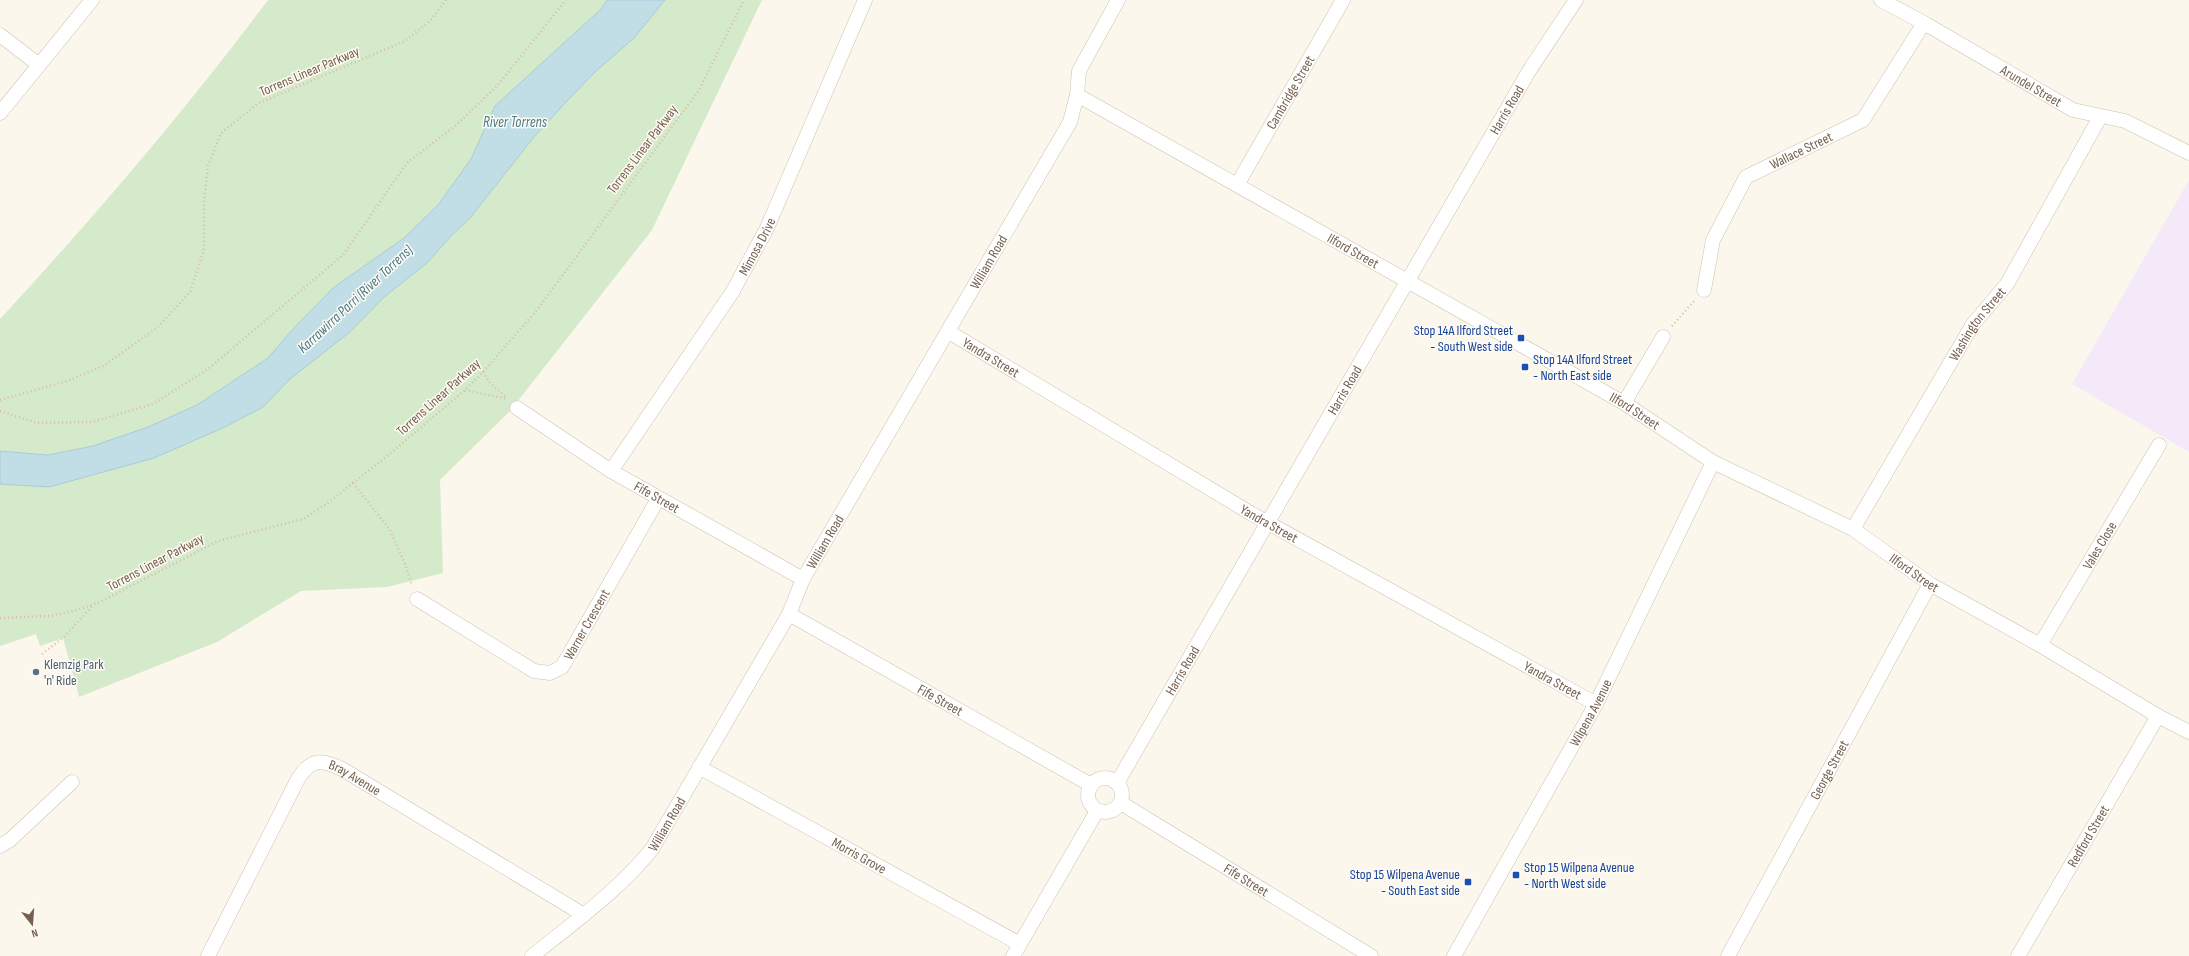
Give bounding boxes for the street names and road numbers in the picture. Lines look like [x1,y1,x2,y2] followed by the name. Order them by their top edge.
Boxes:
[257,42,362,100] street label: Torrens Linear Parkway
[1263,52,1318,132] street label: Cambridge Street
[1996,61,2065,111] street label: Arundel Street
[1486,82,1528,137] street label: Harris Road
[603,101,682,197] street label: Torrens Linear Parkway
[1767,128,1835,173] street label: Wallace Street
[735,215,779,278] street label: Mimosa Drive
[1324,230,1382,272] street label: Ilford Street
[966,232,1011,292] street label: William Road
[1945,284,2010,364] street label: Washington Street
[959,334,1022,381] street label: Yandra Street
[393,355,484,440] street label: Torrens Linear Parkway
[1324,363,1366,418] street label: Harris Road
[1607,389,1663,433] street label: Ilford Street
[631,478,682,517] street label: Fife Street
[1237,501,1301,547] street label: Yandra Street
[803,512,848,572] street label: William Road
[2079,519,2121,573] street label: Vales Close
[104,530,207,595] street label: Torrens Linear Parkway
[1886,550,1942,596] street label: Ilford Street
[560,586,614,663] street label: Warner Crescent
[1162,643,1203,698] street label: Harris Road
[1521,658,1584,703] street label: Yandra Street
[1566,677,1616,749] street label: Wilpena Avenue
[915,681,966,720] street label: Fife Street
[1807,737,1853,803] street label: George Street
[326,756,384,799] street label: Bray Avenue
[645,794,689,854] street label: William Road
[2064,802,2113,870] street label: Redford Street
[829,834,889,878] street label: Morris Grove
[1221,860,1272,900] street label: Fife Street

